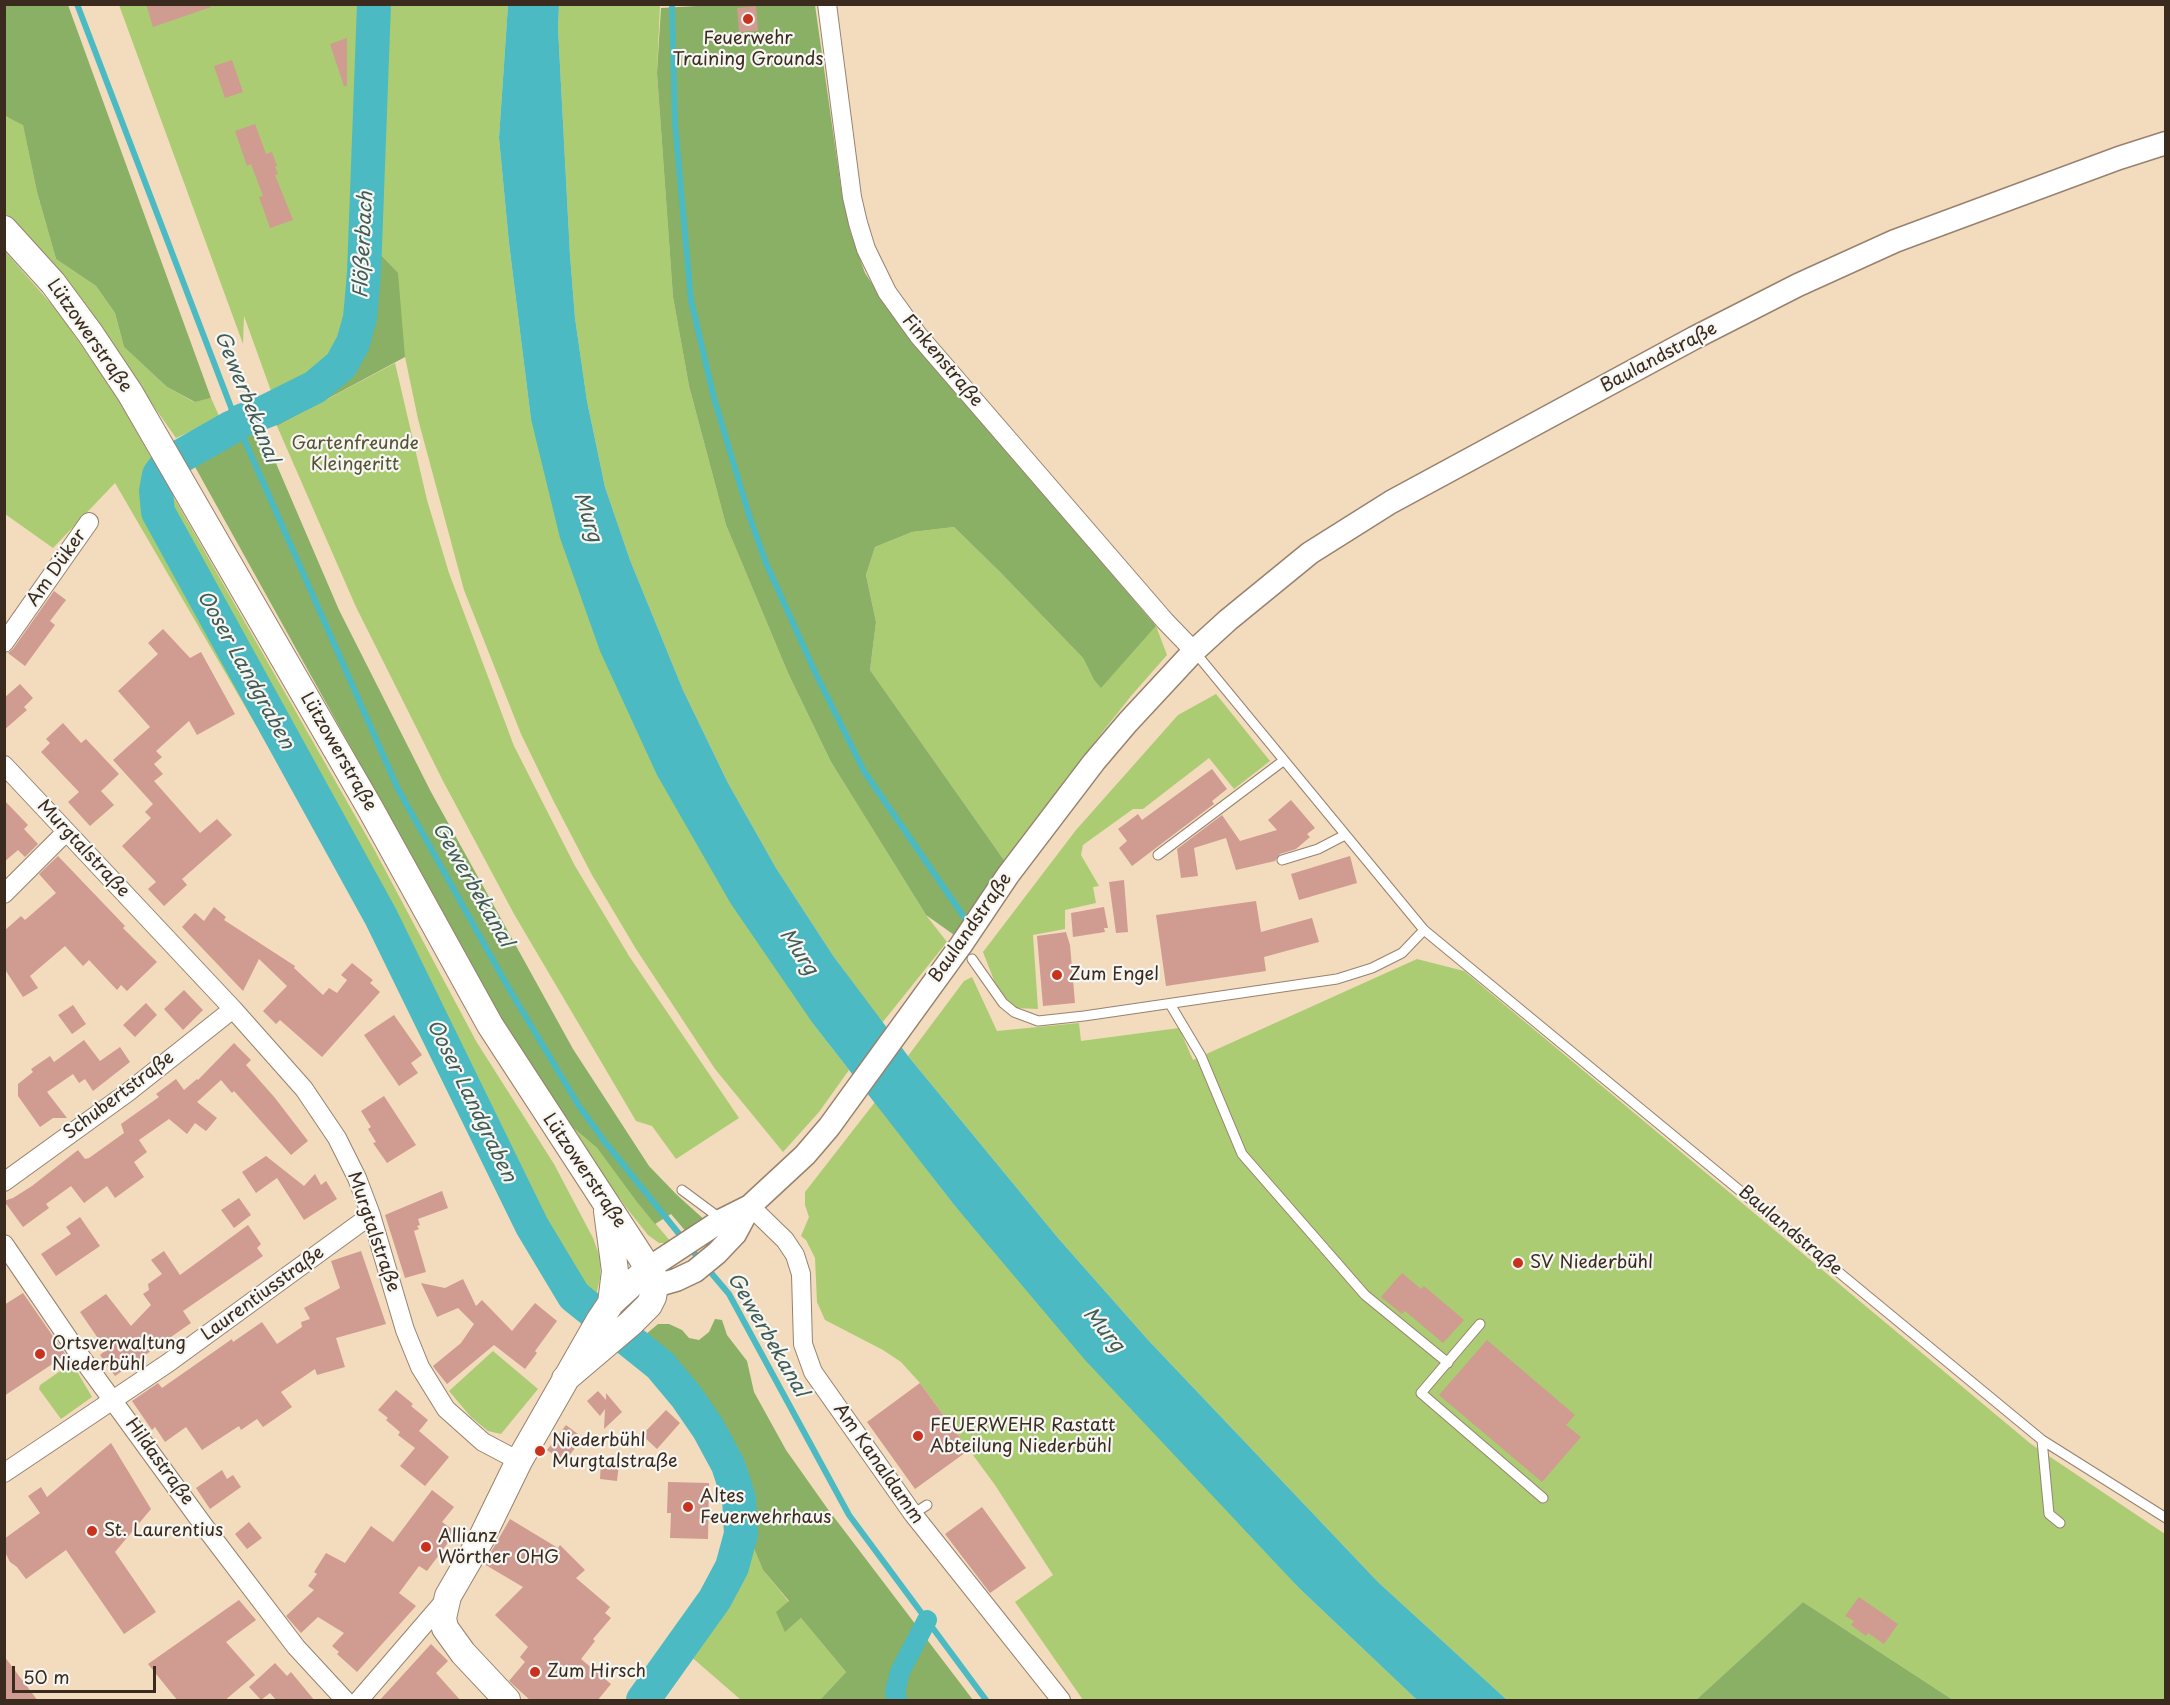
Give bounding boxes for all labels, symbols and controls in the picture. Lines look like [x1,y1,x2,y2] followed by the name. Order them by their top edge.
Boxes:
[741,12,755,26] marker: Feuerwehr Training Grounds
[673,28,823,70] place label: Feuerwehr Training Grounds
[349,191,379,299] water label: Flößerbach
[42,275,136,397] street label: Lützowerstraße
[897,310,987,412] street label: Finkenstraße
[1597,318,1721,398] street label: Baulandstraße
[209,328,283,466] water label: Gewerbekanal
[291,433,419,476] park label: Gartenfreunde Kleingeritt
[568,489,606,545] water label: Murg
[23,525,91,611] street label: Am Düker
[191,586,299,754] water label: Ooser Landgraben
[295,689,381,815] street label: Lützowerstraße
[32,796,134,902] street label: Murgtalstraße
[427,818,517,952] water label: Gewerbekanal
[925,869,1017,987] street label: Baulandstraße
[774,924,822,980] water label: Murg
[1069,964,1159,986] place label: Zum Engel
[1050,968,1064,982] marker: Zum Engel
[421,1016,521,1186] water label: Ooser Landgraben
[59,1047,179,1145] street label: Schubertstraße
[538,1110,630,1232] street label: Lützowerstraße
[342,1169,404,1295] street label: Murgtalstraße
[1734,1181,1846,1281] street label: Baulandstraße
[197,1242,329,1346] street label: Laurentiusstraße
[1530,1252,1653,1274] place label: SV Niederbühl
[1511,1256,1525,1270] marker: SV Niederbühl
[722,1268,812,1402] water label: Gewerbekanal
[1077,1303,1129,1357] water label: Murg
[52,1333,186,1376] place label: Ortsverwaltung Niederbühl
[33,1347,47,1361] marker: Ortsverwaltung Niederbühl
[828,1400,928,1528] street label: Am Kanaldamm
[120,1414,198,1510] street label: Hildastraße
[930,1415,1115,1458] place label: FEUERWEHR Rastatt Abteilung Niederbühl
[911,1429,925,1443] marker: FEUERWEHR Rastatt Abteilung Niederbühl
[552,1430,678,1472] place label: Niederbühl Murgtalstraße
[533,1444,547,1458] marker: Niederbühl Murgtalstraße
[700,1486,831,1528] place label: Altes Feuerwehrhaus
[681,1500,695,1514] marker: Altes Feuerwehrhaus
[104,1520,223,1542] place label: St. Laurentius
[85,1524,99,1538] marker: St. Laurentius
[438,1526,559,1568] place label: Allianz Wörther OHG
[419,1540,433,1554] marker: Allianz Wörther OHG
[15,1654,159,1692] scale bar
[547,1661,646,1683] place label: Zum Hirsch
[23,1663,70,1690] text: 50 m
[528,1665,542,1679] marker: Zum Hirsch

